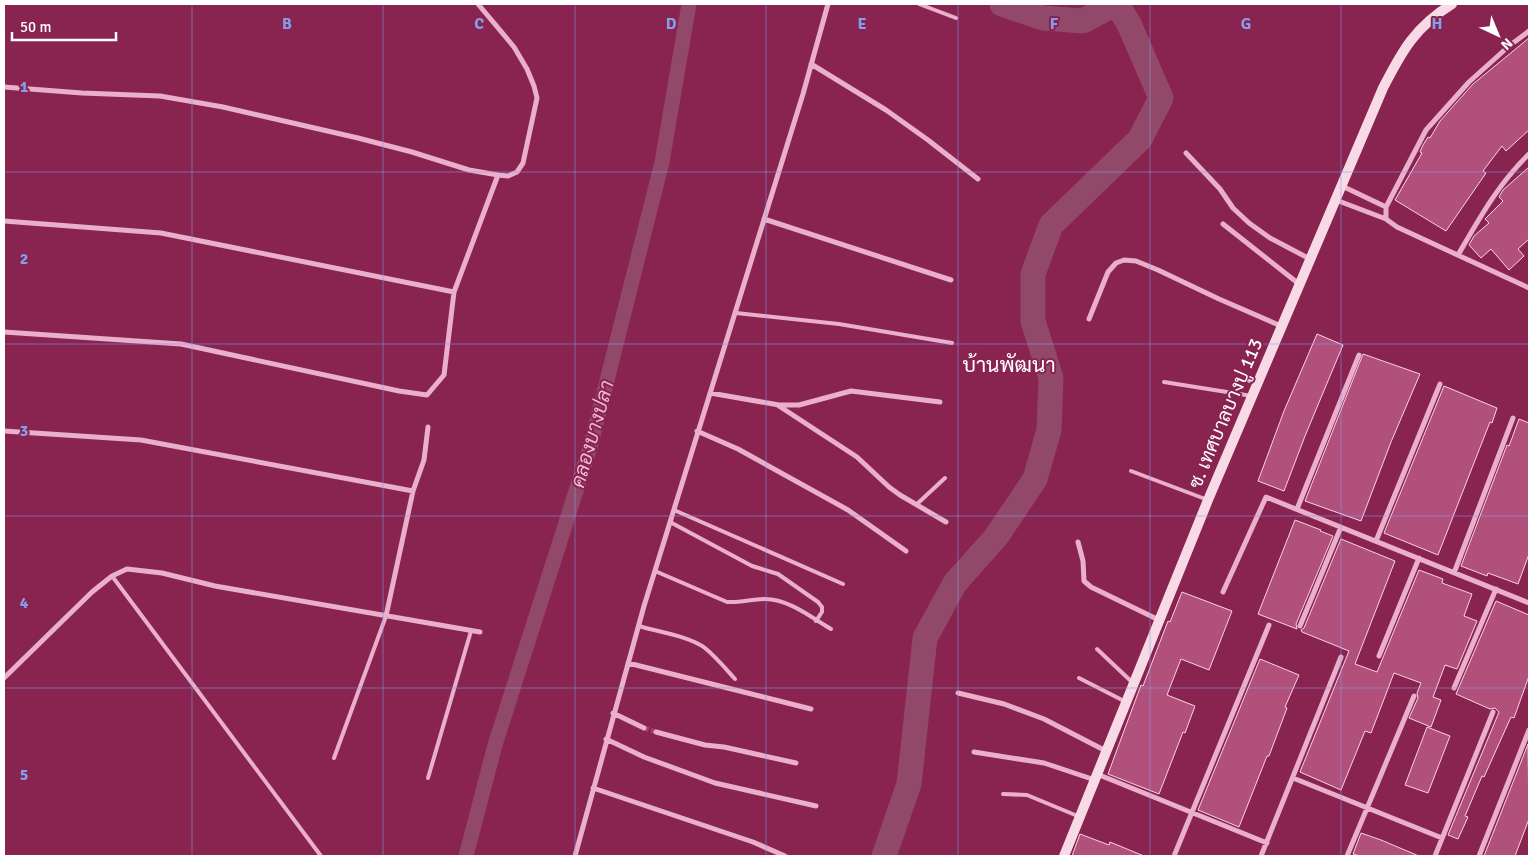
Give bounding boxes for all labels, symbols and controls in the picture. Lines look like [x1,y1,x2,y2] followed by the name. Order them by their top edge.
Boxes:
[12,10,116,42] scale bar
[1473,10,1523,60] north arrow
[282,14,292,34] text: B
[474,14,484,34] text: C
[666,14,677,34] text: D
[857,14,867,34] text: E
[1050,14,1059,34] text: F
[1241,14,1251,34] text: G
[1432,14,1442,34] text: H
[20,18,51,36] text: 50 m
[1497,34,1516,53] text: N
[20,77,29,97] text: 1
[20,249,28,269] text: 2
[1183,335,1269,492] street label: ซ. เทศบาลบางปู 113
[962,352,1056,378] district label: บ้านพัฒนา
[565,378,620,491] water label: คลองบางปลา
[20,421,28,441] text: 3
[20,593,29,613] text: 4
[20,765,28,785] text: 5

